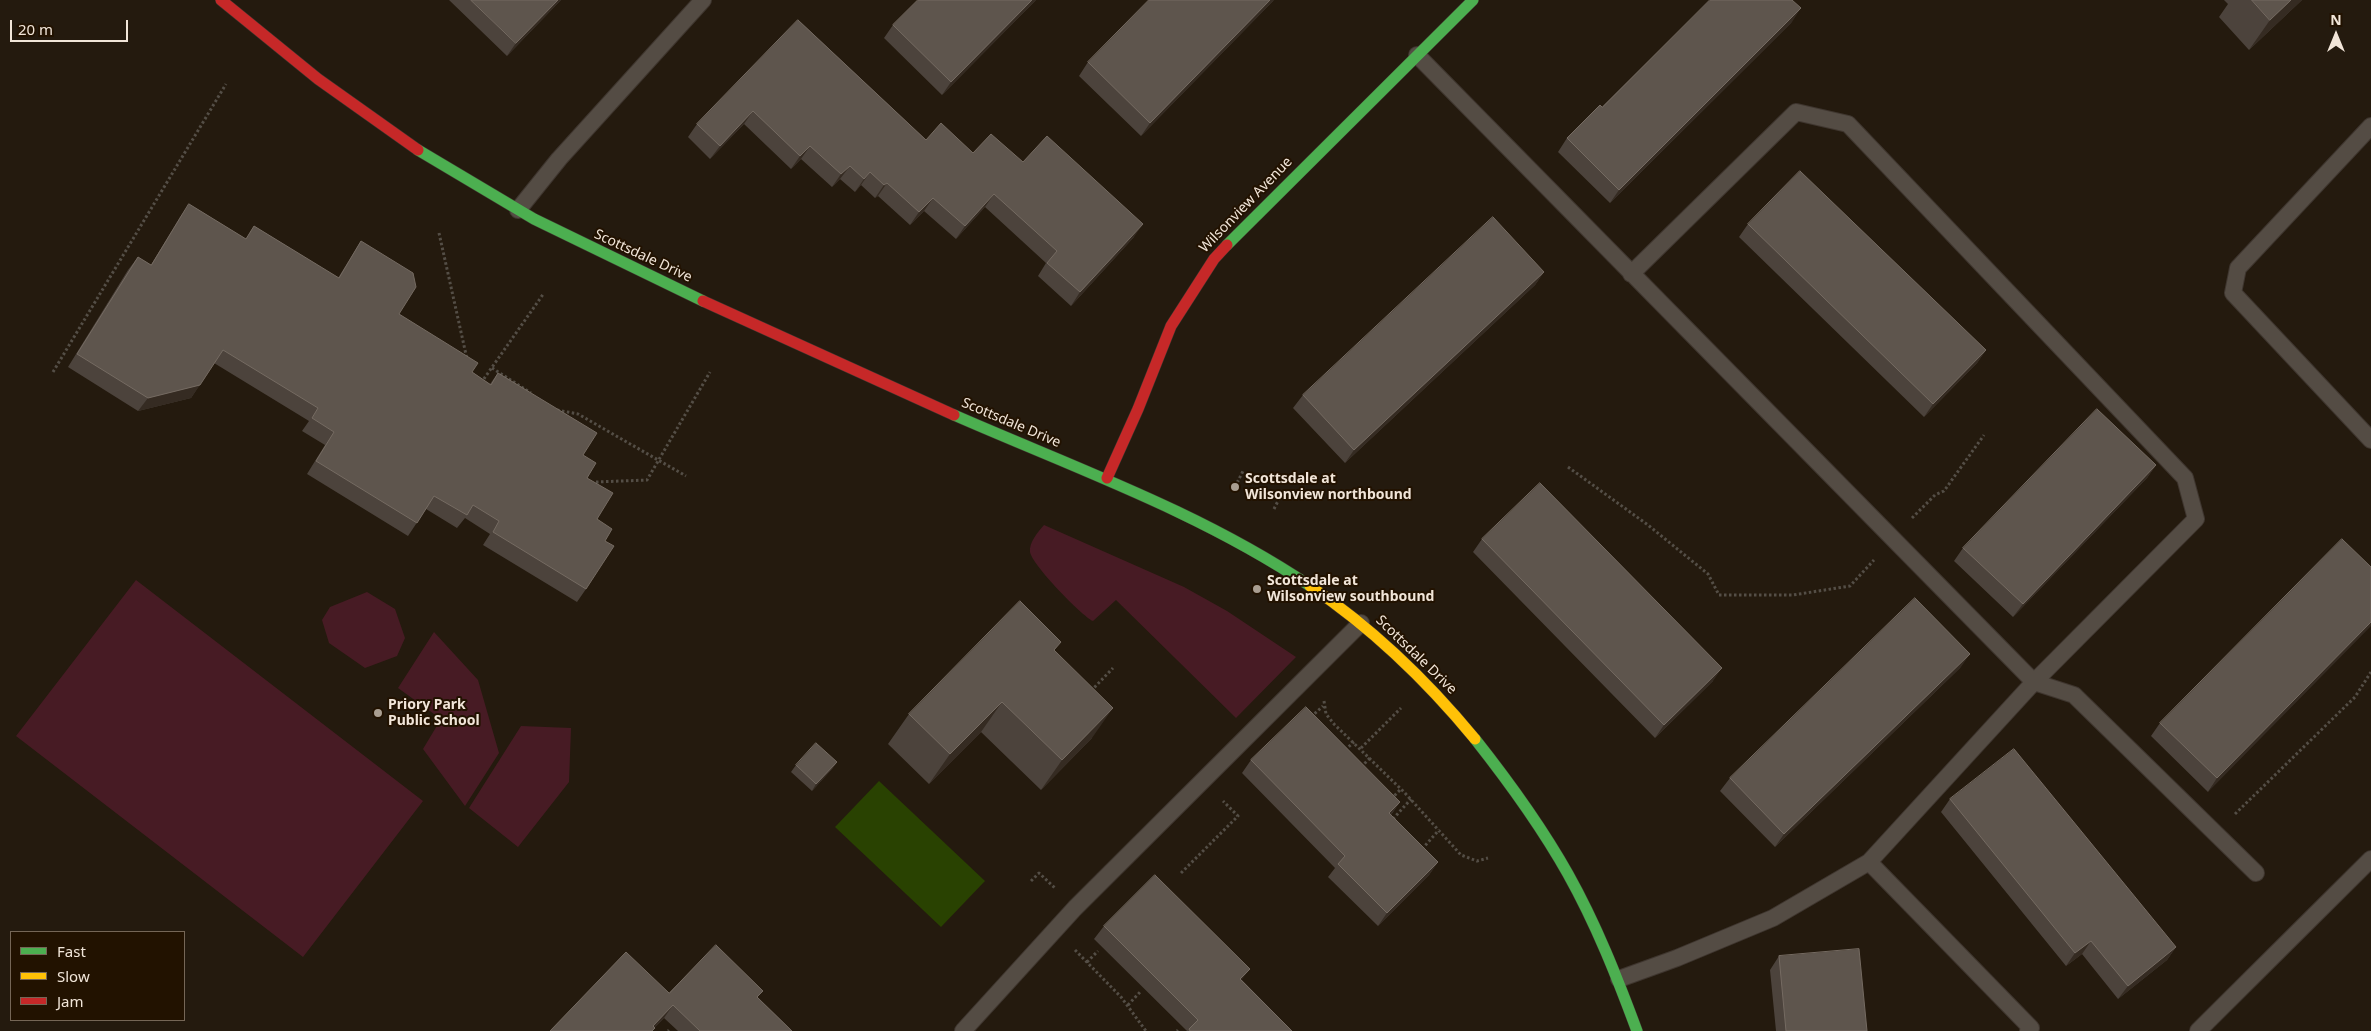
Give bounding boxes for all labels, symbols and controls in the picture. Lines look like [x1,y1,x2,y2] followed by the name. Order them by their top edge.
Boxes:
[12,10,130,42] scale bar
[2311,10,2361,60] north arrow
[2330,10,2342,29] text: N
[18,19,53,39] text: 20 m
[1196,154,1296,256] street label: Wilsonview Avenue
[591,226,695,286] street label: Scottsdale Drive
[959,395,1063,451] street label: Scottsdale Drive
[1245,471,1412,504] place label: Scottsdale at Wilsonview northbound
[1229,481,1241,493] marker: Scottsdale at Wilsonview northbound
[1267,573,1434,606] place label: Scottsdale at Wilsonview southbound
[1251,583,1263,595] marker: Scottsdale at Wilsonview southbound
[1372,612,1460,698] street label: Scottsdale Drive
[388,697,480,730] place label: Priory Park Public School
[372,707,384,719] marker: Priory Park Public School
[10,931,185,1021] legend
[57,941,86,961] text: Fast
[57,966,90,986] text: Slow
[57,991,84,1011] text: Jam

